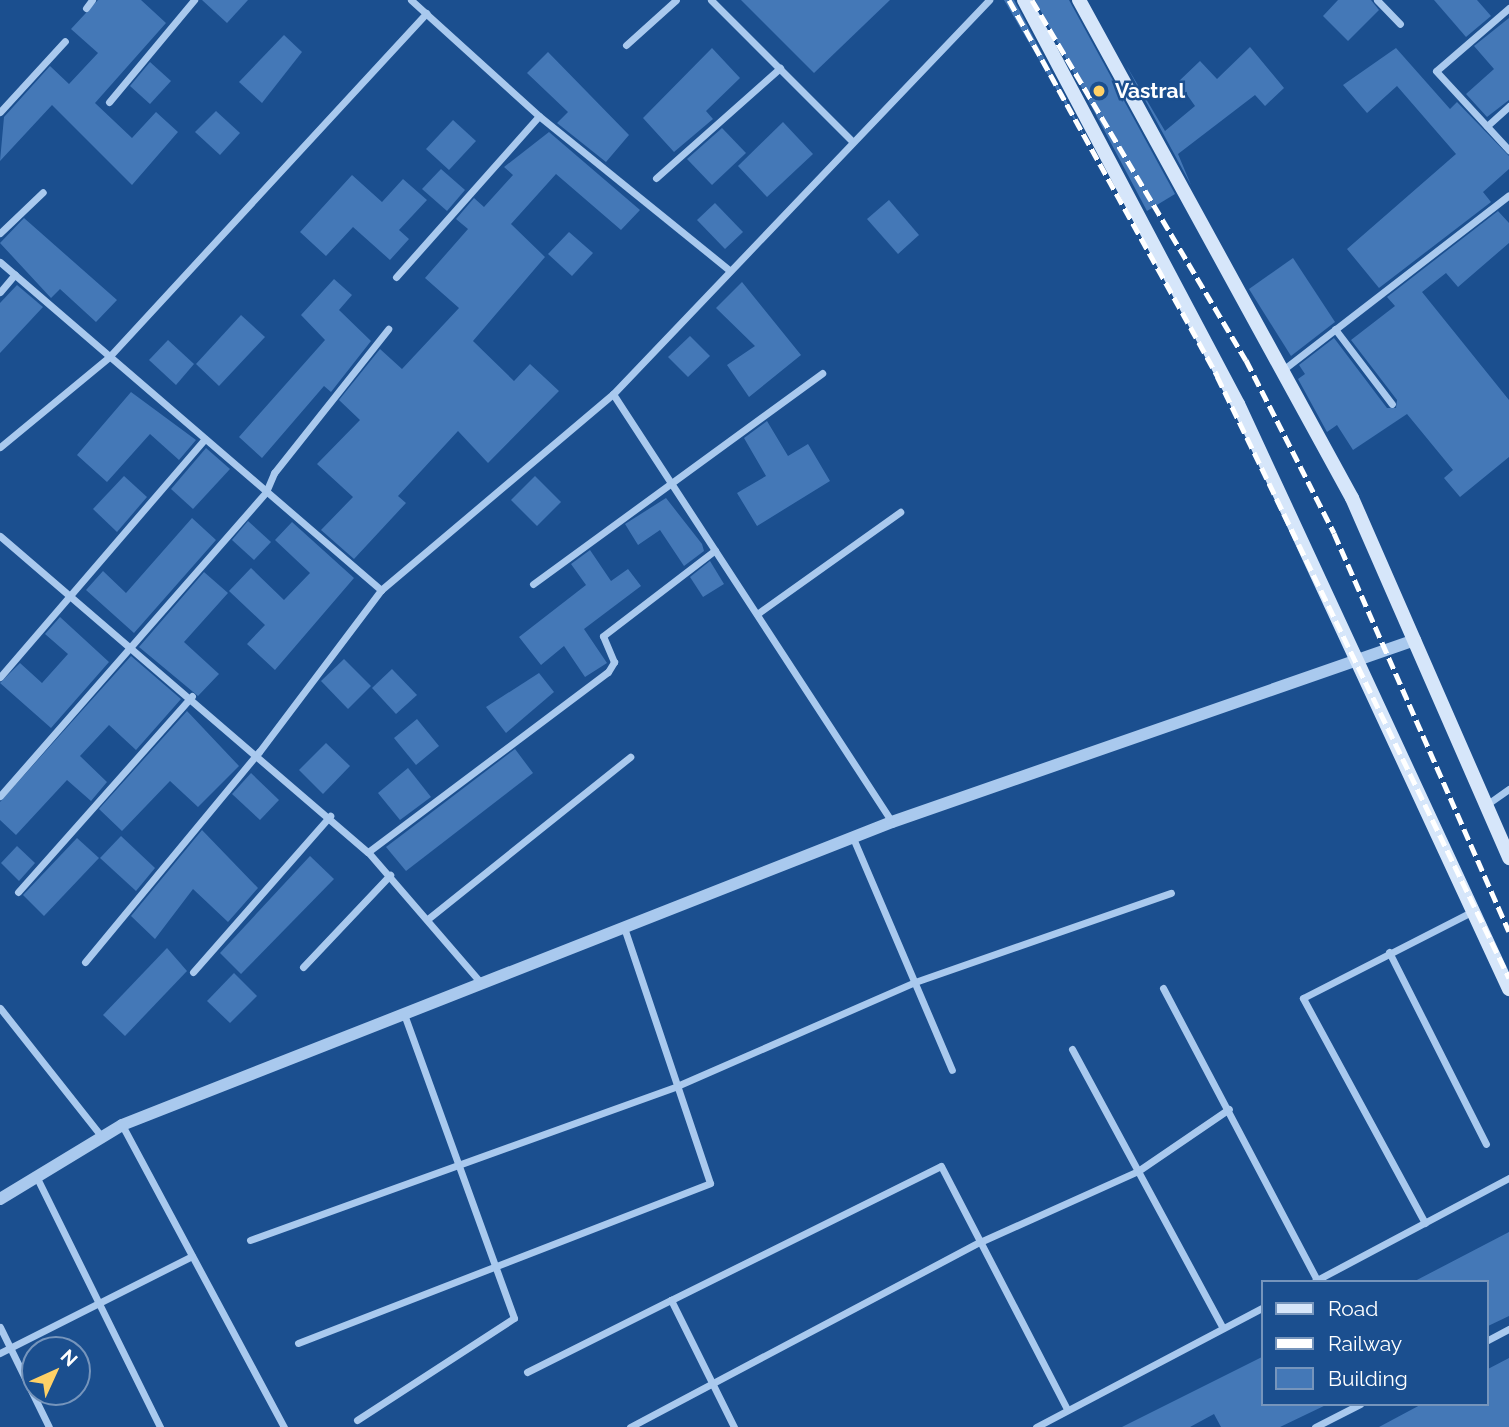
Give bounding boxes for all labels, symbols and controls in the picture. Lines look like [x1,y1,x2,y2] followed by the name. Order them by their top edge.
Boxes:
[1115,78,1185,104] place label: Vastral
[1089,81,1109,101] marker: Vastral
[1260,1280,1488,1406] legend
[1328,1296,1378,1321] text: Road
[1328,1331,1402,1356] text: Railway
[21,1336,91,1406] north arrow
[57,1345,82,1370] text: N
[1328,1366,1408,1391] text: Building

